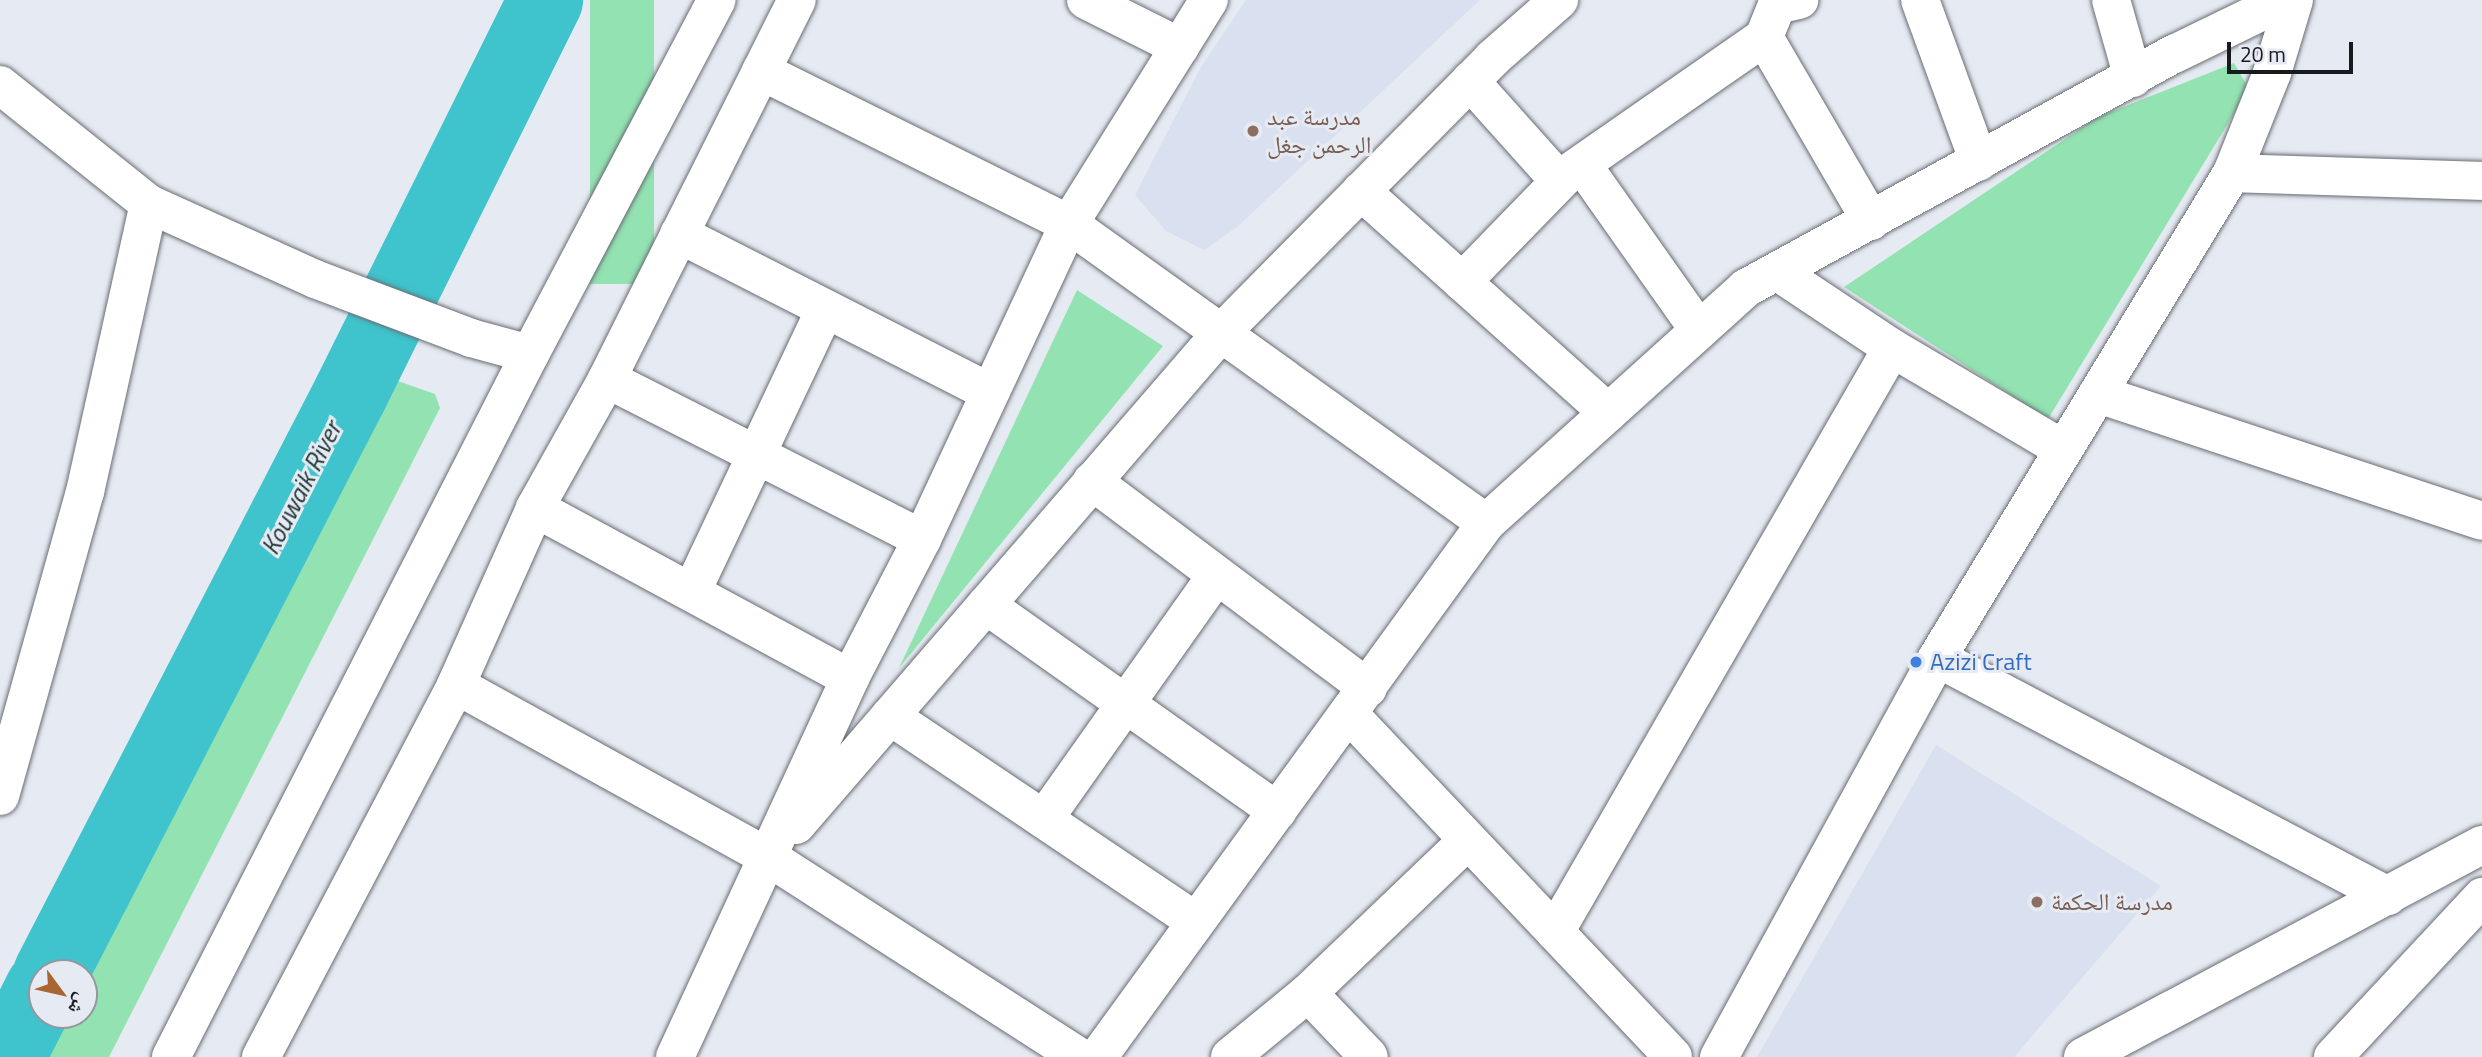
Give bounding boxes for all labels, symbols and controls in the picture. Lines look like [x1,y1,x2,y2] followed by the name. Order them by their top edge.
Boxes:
[2230,28,2356,72] scale bar
[2240,38,2286,70] text: 20 m
[1267,103,1371,159] place label: مدرسة عبد الرحمن جغل
[1245,123,1261,139] marker: مدرسة عبد الرحمن جغل
[254,416,348,560] water label: Kouwaik River
[1930,648,2032,676] place label: Azizi Craft
[1908,654,1924,670] marker: Azizi Craft
[2051,888,2173,916] place label: مدرسة الحكمة
[2029,894,2045,910] marker: مدرسة الحكمة
[28,959,98,1029] north arrow
[62,988,97,1021] text: ش

